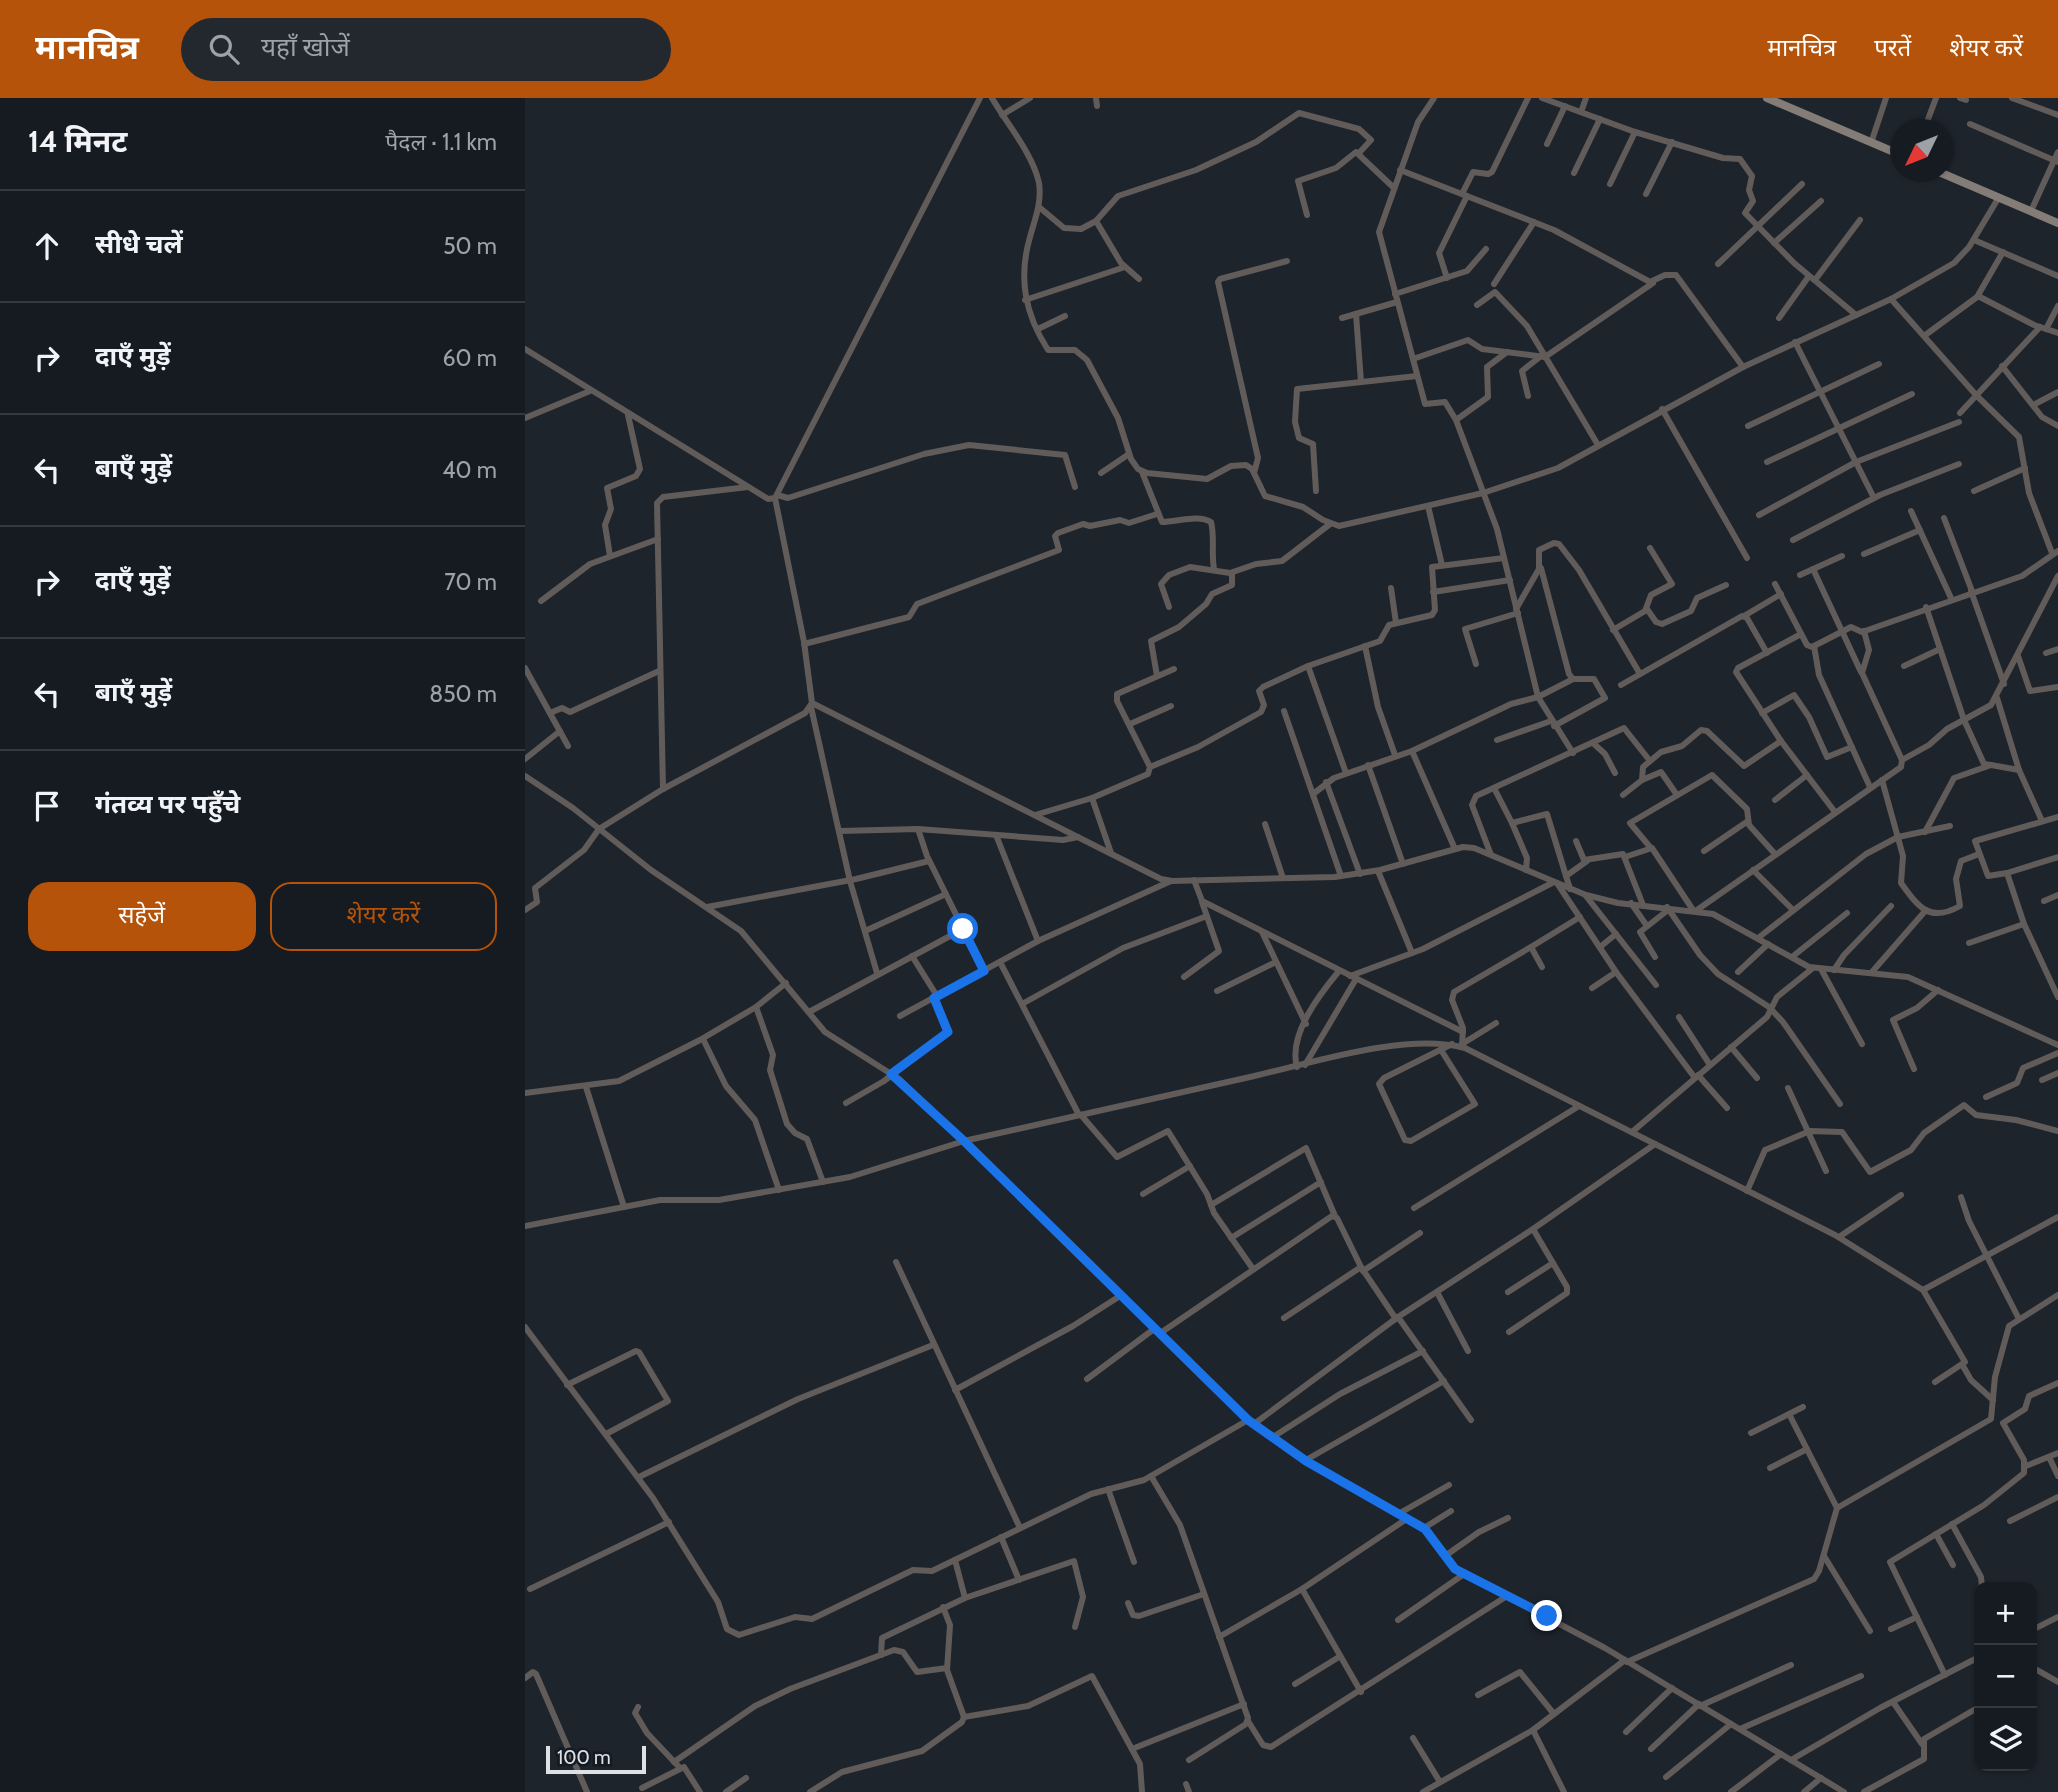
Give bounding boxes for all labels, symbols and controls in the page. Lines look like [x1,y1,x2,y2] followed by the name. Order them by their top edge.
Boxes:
[181,18,671,81] search box
[35,27,139,67] text: मानचित्र
[205,30,243,68] icon: search
[261,31,350,63] text: यहाँ खोजें
[1768,33,1836,62] text: मानचित्र
[1874,33,1911,62] text: परतें
[1949,33,2023,62] text: शेयर करें
[1890,119,1953,182] north arrow
[28,123,127,160] text: 14 मिनट
[385,128,497,156] text: पैदल · 1.1 km
[28,227,66,265] icon: ahead
[95,228,183,260] text: सीधे चलें
[443,232,497,260] text: 50 m
[28,339,66,377] icon: right
[95,340,171,372] text: दाएँ मुड़ें
[443,344,497,372] text: 60 m
[28,451,66,489] icon: left
[95,452,172,484] text: बाएँ मुड़ें
[442,456,497,484] text: 40 m
[28,563,66,601] icon: right
[95,564,171,596] text: दाएँ मुड़ें
[444,568,497,596] text: 70 m
[28,675,66,713] icon: left
[95,676,172,708] text: बाएँ मुड़ें
[429,680,497,708] text: 850 m
[28,787,66,825] icon: arrive
[95,788,240,820] text: गंतव्य पर पहुँचे
[28,882,256,951] button: सहेजें
[270,882,497,951] button: शेयर करें
[947,913,978,944] route start
[1974,1582,2037,1771] map controls
[1974,1582,2037,1645] button: +
[1531,1600,1562,1631] route end
[1974,1645,2037,1708] button: −
[1974,1708,2037,1771] button: layers
[546,1743,646,1775] scale bar
[557,1746,611,1769] text: 100 m

